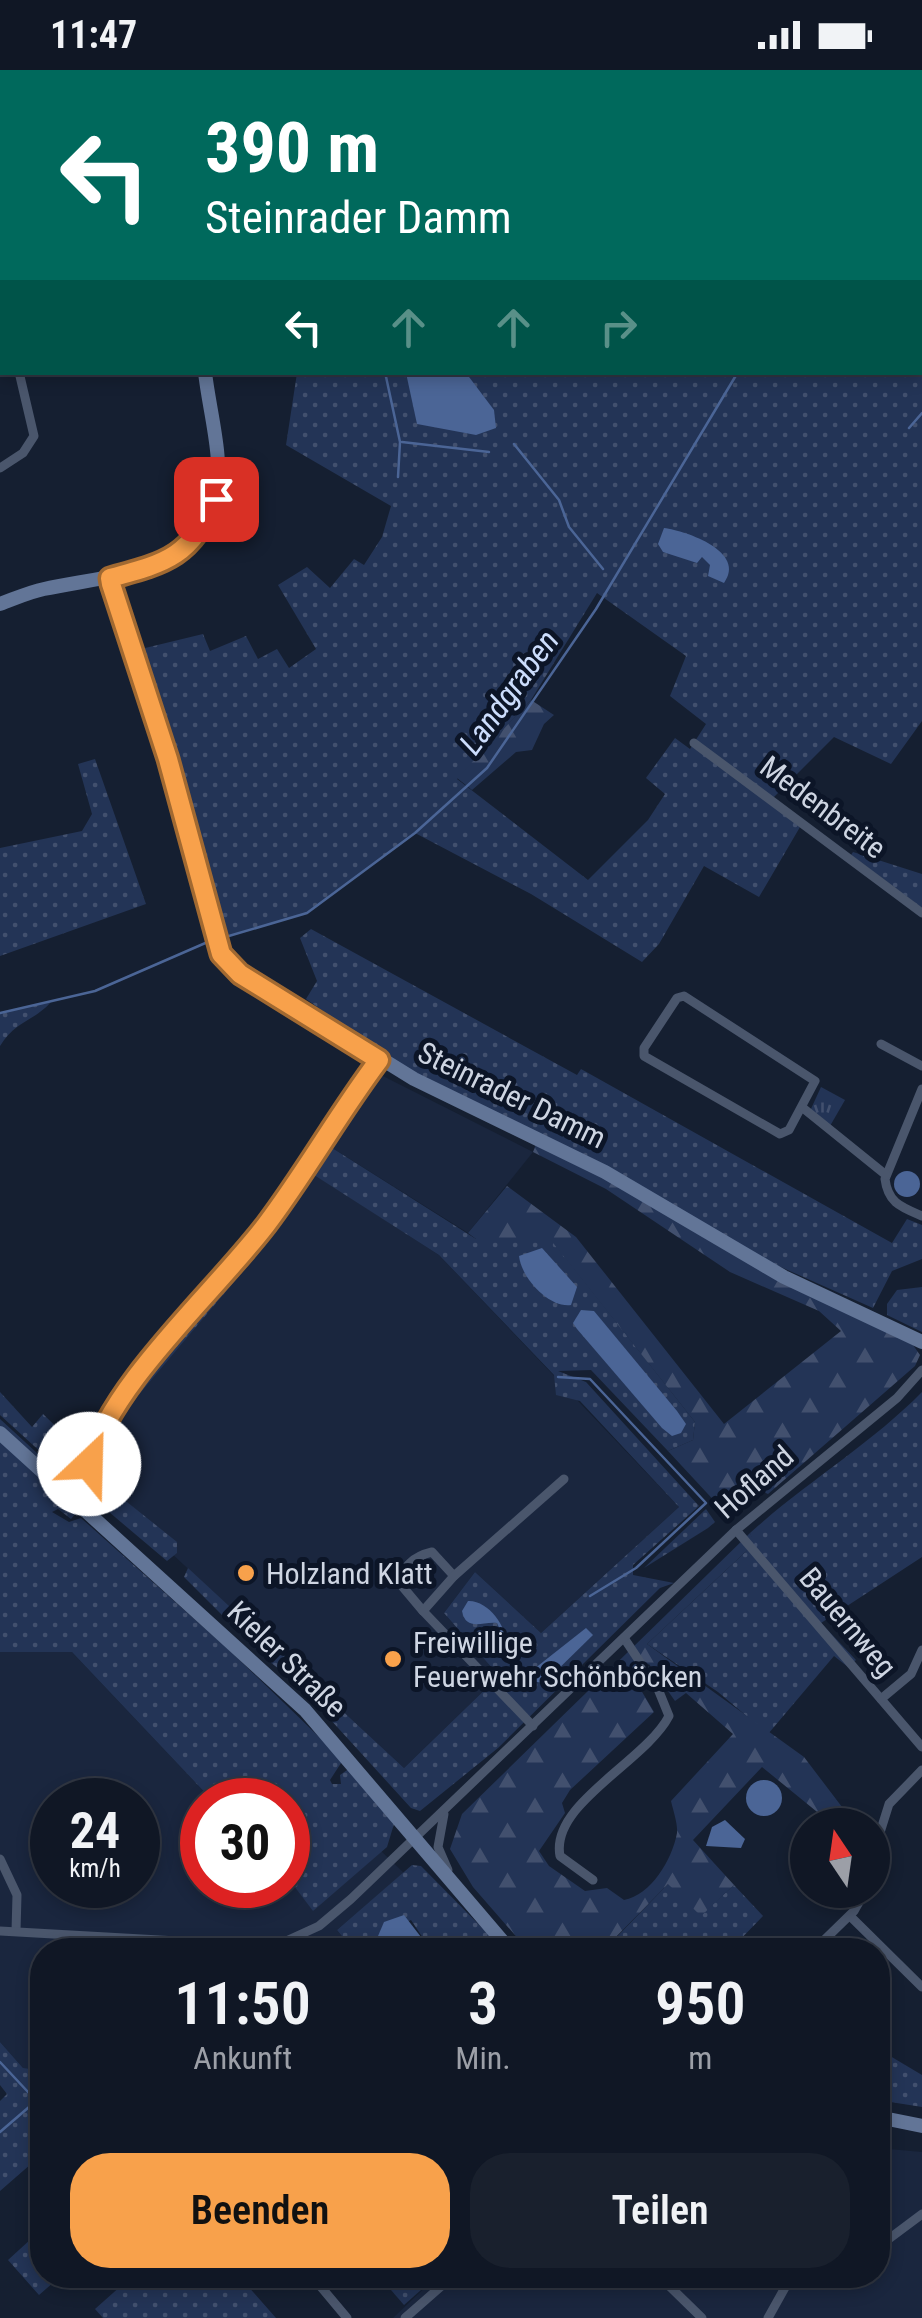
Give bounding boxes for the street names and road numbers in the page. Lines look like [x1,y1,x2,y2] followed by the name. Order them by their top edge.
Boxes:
[753,749,893,865] street label: Medenbreite
[412,1034,612,1156] street label: Steinrader Damm
[708,1438,800,1526] street label: Hofland
[792,1560,904,1684] street label: Bauernweg
[220,1594,354,1724] street label: Kieler Straße

